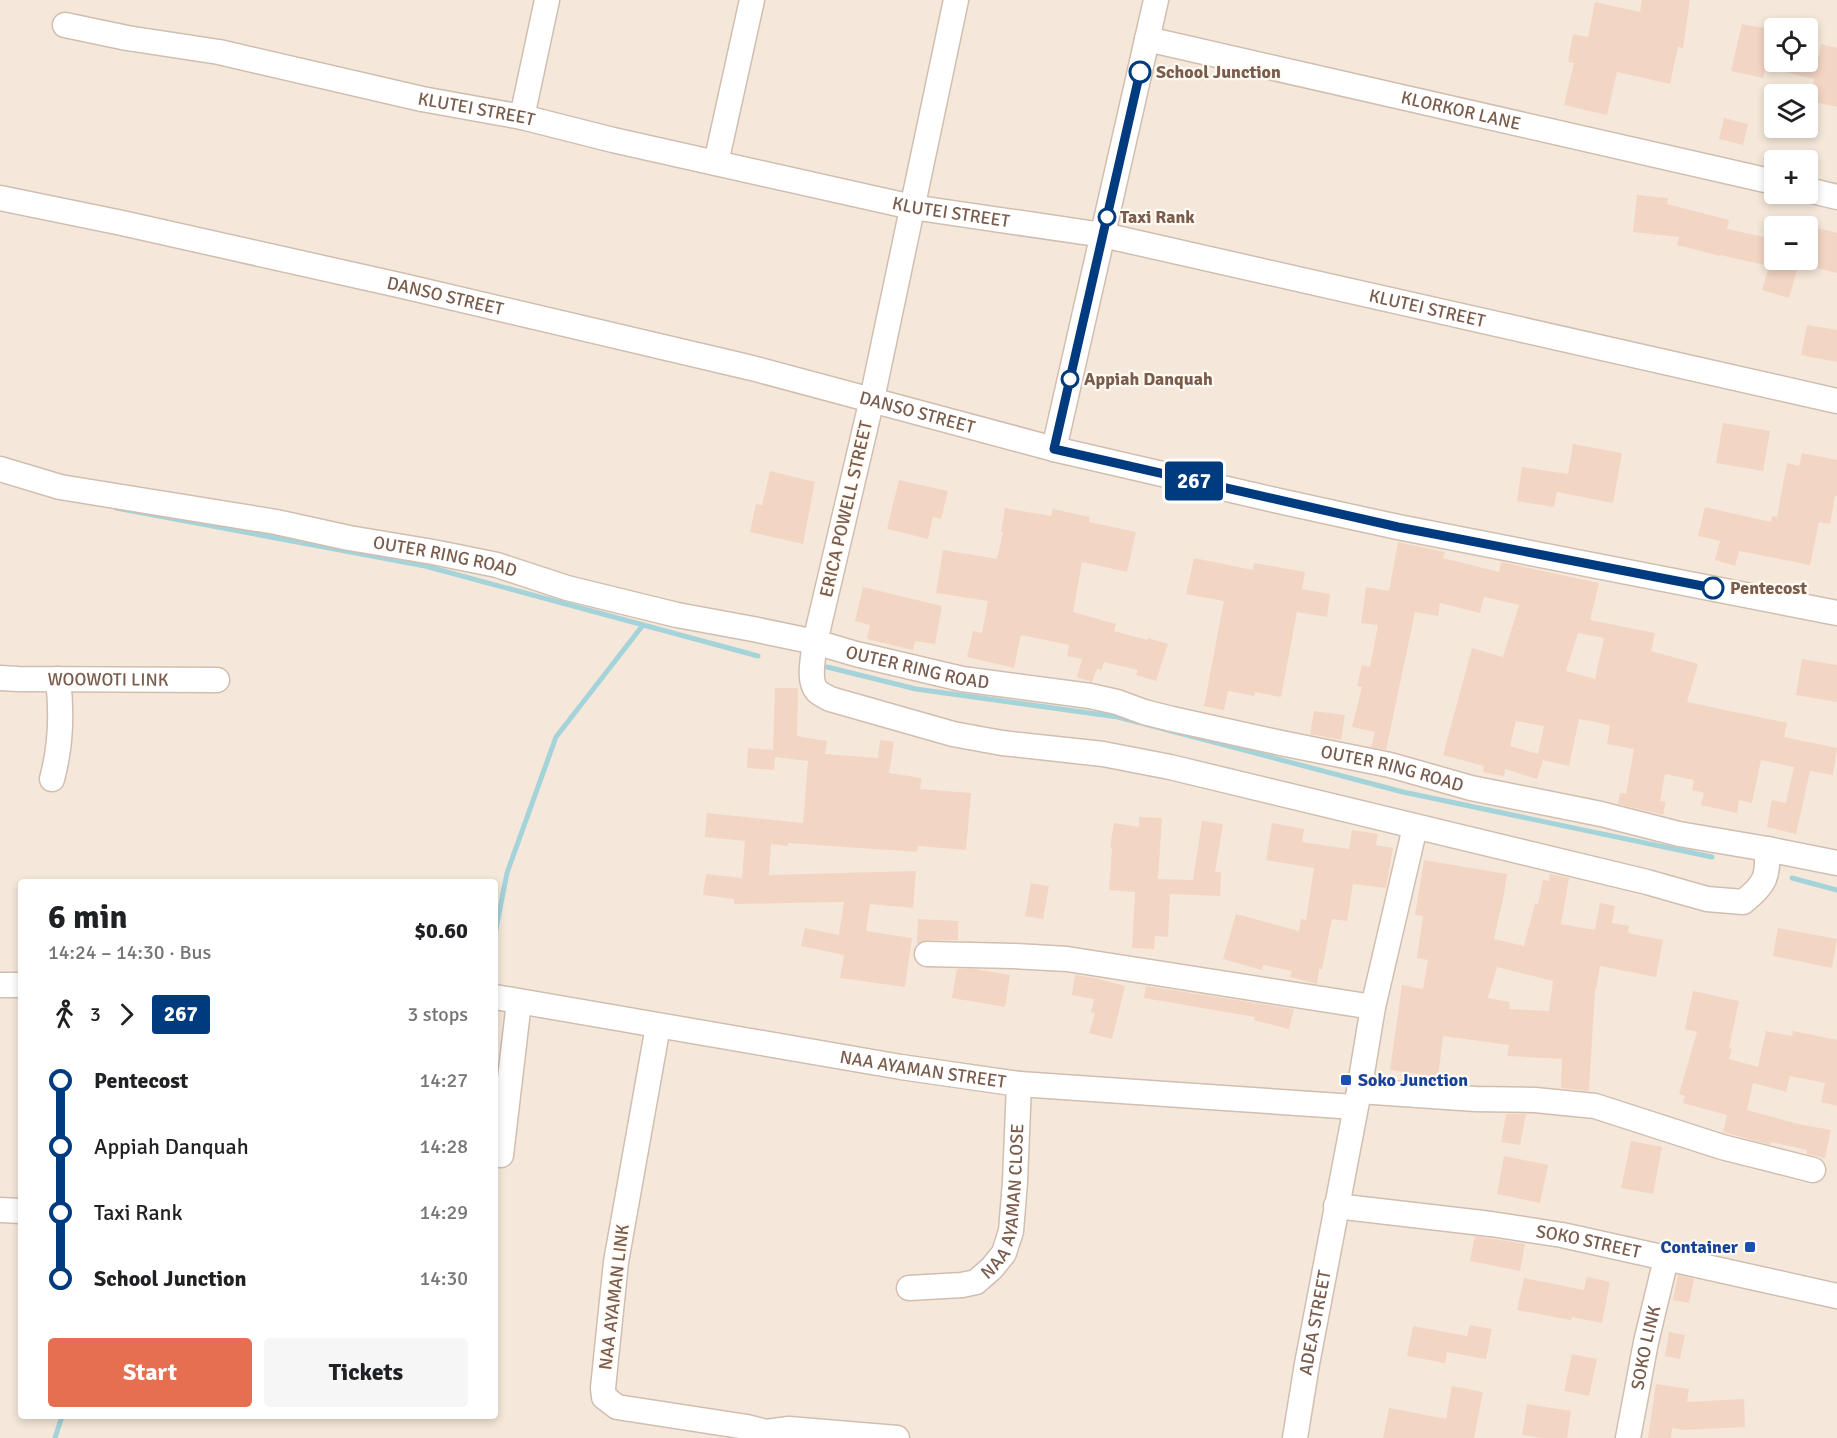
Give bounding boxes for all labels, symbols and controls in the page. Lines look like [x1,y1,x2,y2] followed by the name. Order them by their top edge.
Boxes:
[1764,18,1818,270] map controls
[1764,18,1818,72] button: locate
[1129,61,1151,83] marker: School Junction
[1156,61,1281,83] place label: School Junction
[1764,84,1818,138] button: layers
[1399,86,1523,135] street label: KLORKOR LANE
[416,87,537,131] street label: KLUTEI STREET
[1764,150,1818,204] button: +
[890,192,1011,232] street label: KLUTEI STREET
[1120,206,1195,228] place label: Taxi Rank
[1098,208,1116,226] marker: Taxi Rank
[1764,216,1818,270] button: −
[385,272,506,320] street label: DANSO STREET
[1367,285,1487,332] street label: KLUTEI STREET
[1084,368,1213,390] place label: Appiah Danquah
[1061,370,1079,388] marker: Appiah Danquah
[857,386,978,438] street label: DANSO STREET
[815,419,877,599] street label: ERICA POWELL STREET
[1160,462,1228,500] line badge: 267
[1177,468,1211,494] text: 267
[371,531,520,582] street label: OUTER RING ROAD
[1702,577,1724,599] marker: Pentecost
[1730,577,1807,599] place label: Pentecost
[843,641,991,694] street label: OUTER RING ROAD
[47,668,169,691] street label: WOOWOTI LINK
[1319,740,1466,796] street label: OUTER RING ROAD
[48,897,128,938] text: 6 min
[414,917,468,944] text: $0.60
[48,940,211,965] text: 14:24 – 14:30 · Bus
[48,998,81,1031] icon: walk
[110,998,143,1031] icon: forward
[164,1001,198,1027] text: 267
[90,1002,101,1027] text: 3
[407,1002,468,1027] text: 3 stops
[838,1046,1007,1093] street label: NAA AYAMAN STREET
[94,1067,188,1094] text: Pentecost
[419,1068,468,1093] text: 14:27
[1358,1069,1468,1091] place label: Soko Junction
[1339,1073,1353,1087] marker: Soko Junction
[976,1123,1028,1284] street label: NAA AYAMAN CLOSE
[94,1133,249,1160] text: Appiah Danquah
[419,1134,468,1159] text: 14:28
[94,1199,183,1226] text: Taxi Rank
[419,1200,468,1225] text: 14:29
[1534,1220,1643,1263] street label: SOKO STREET
[594,1223,634,1371] street label: NAA AYAMAN LINK
[1661,1236,1739,1258] place label: Container
[1743,1240,1757,1254] marker: Container
[94,1265,247,1292] text: School Junction
[419,1266,468,1291] text: 14:30
[1294,1268,1336,1377] street label: ADEA STREET
[1626,1303,1665,1392] street label: SOKO LINK
[48,1338,252,1407] button: Start
[264,1338,468,1407] button: Tickets

